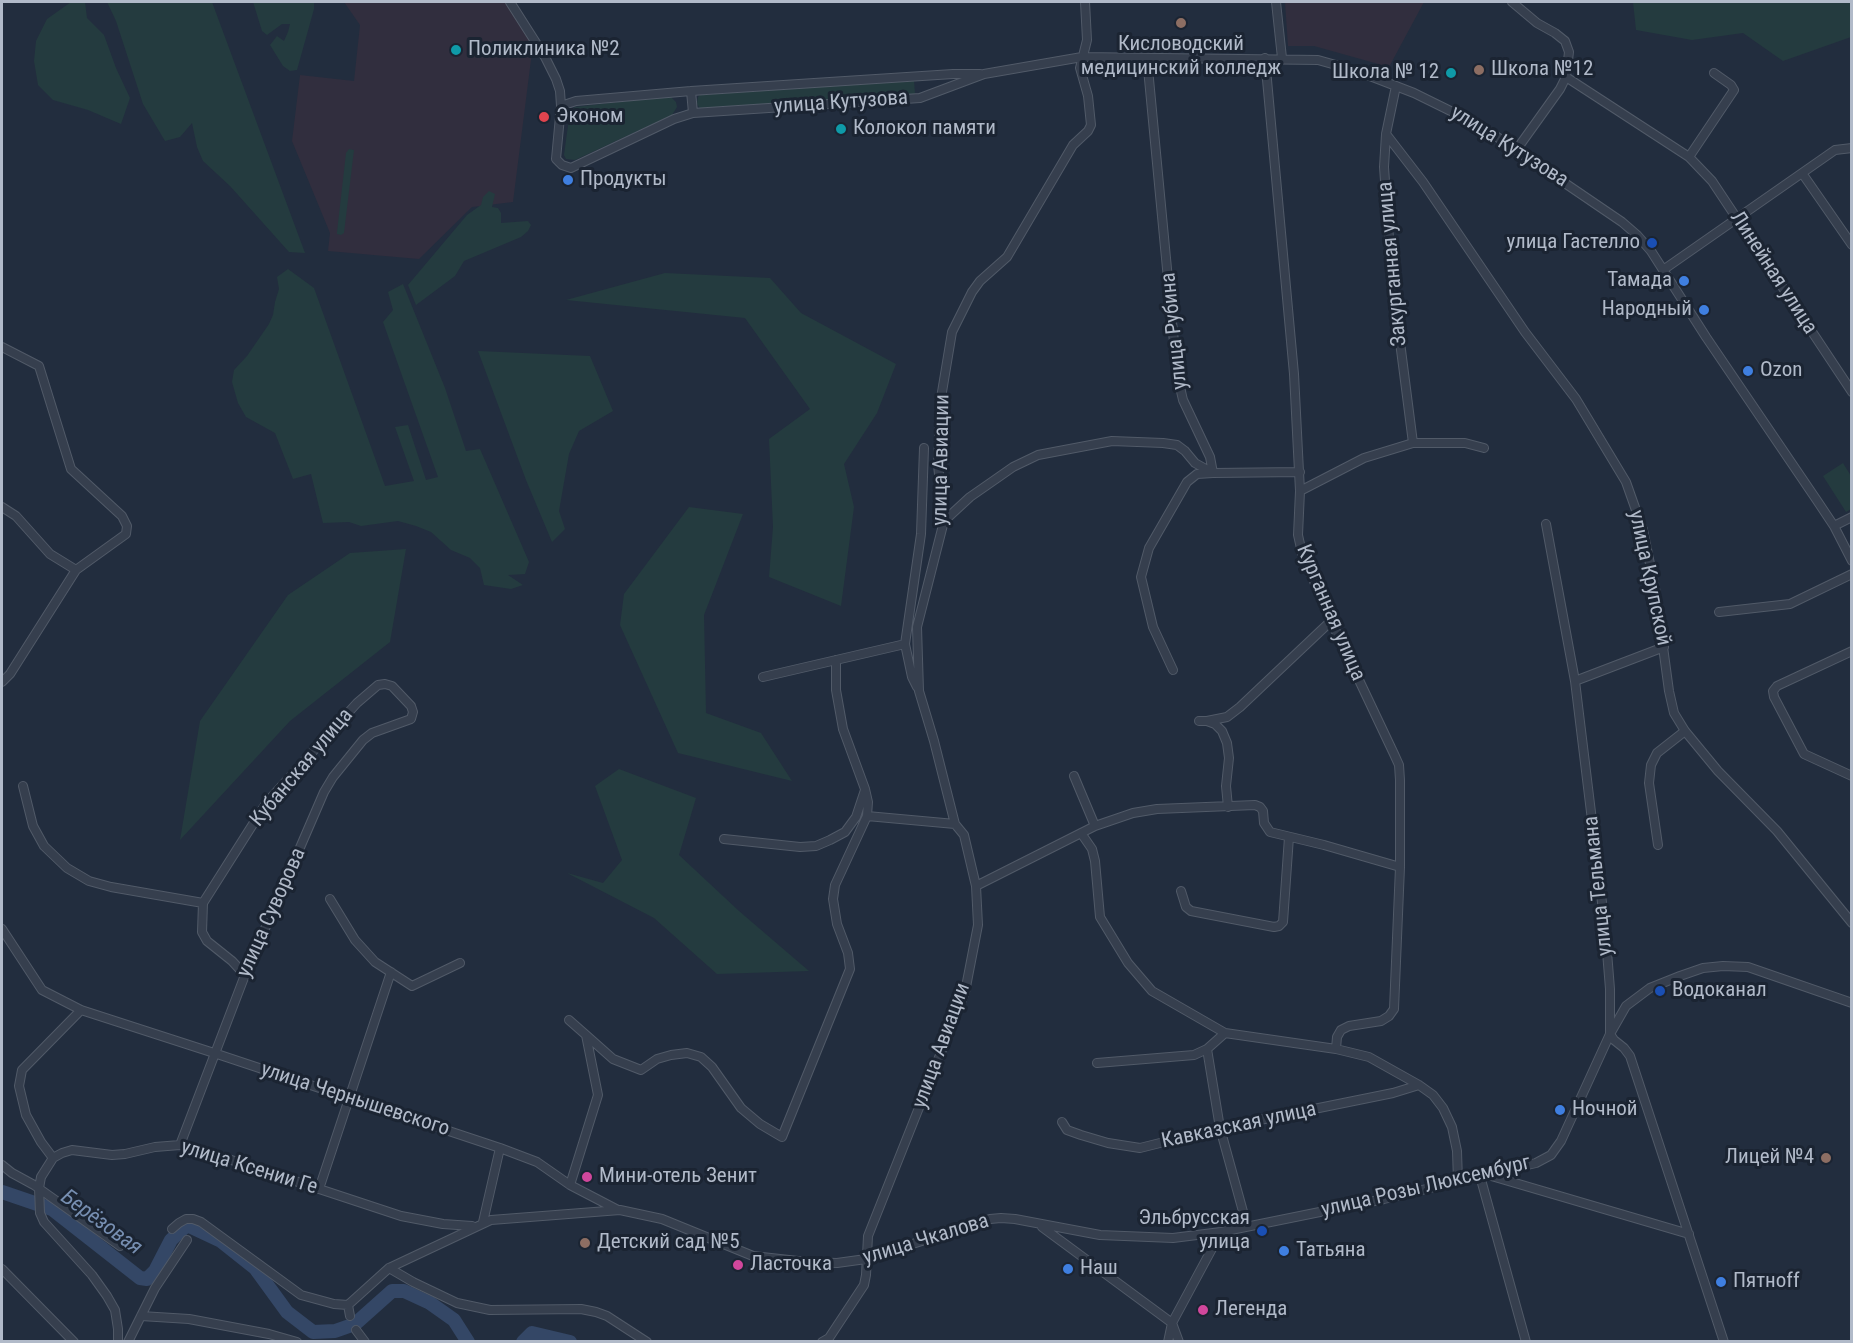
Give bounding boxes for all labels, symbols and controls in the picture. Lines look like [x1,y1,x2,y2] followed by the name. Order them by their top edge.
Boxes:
[1174,16,1188,30] marker: Кисловодский медицинский колледж
[1081,32,1281,82] place label: Кисловодский медицинский колледж
[468,37,620,63] place label: Поликлиника №2
[449,43,463,57] marker: Поликлиника №2
[1491,57,1593,83] place label: Школа №12
[1332,60,1439,86] place label: Школа № 12
[1472,63,1486,77] marker: Школа №12
[1444,66,1458,80] marker: Школа № 12
[773,86,909,120] street label: улица Кутузова
[1445,101,1573,193] street label: улица Кутузова
[556,104,624,130] place label: Эконом
[537,110,551,124] marker: Эконом
[853,116,996,142] place label: Колокол памяти
[834,122,848,136] marker: Колокол памяти
[580,167,667,193] place label: Продукты
[561,173,575,187] marker: Продукты
[1373,181,1413,347] street label: Закурганная улица
[1724,207,1822,339] street label: Линейная улица
[1507,230,1640,256] place label: улица Гастелло
[1645,236,1659,250] marker: улица Гастелло
[1607,268,1672,294] place label: Тамада
[1156,271,1194,391] street label: улица Рубина
[1677,274,1691,288] marker: Тамада
[1602,297,1692,323] place label: Народный
[1697,303,1711,317] marker: Народный
[1760,358,1802,384] place label: Ozon
[1741,364,1755,378] marker: Ozon
[928,394,956,526] street label: улица Авиации
[1622,508,1676,648] street label: улица Крупской
[1290,541,1370,685] street label: Курганная улица
[245,704,359,832] street label: Кубанская улица
[1579,815,1619,957] street label: улица Тельмана
[232,844,312,982] street label: улица Суворова
[1672,978,1767,1004] place label: Водоканал
[908,980,976,1112] street label: улица Авиации
[1653,984,1667,998] marker: Водоканал
[257,1058,453,1142] street label: улица Чернышевского
[1159,1097,1319,1155] street label: Кавказская улица
[1572,1097,1638,1123] place label: Ночной
[1553,1103,1567,1117] marker: Ночной
[178,1135,320,1201] street label: улица Ксении Ге
[1725,1145,1814,1171] place label: Лицей №4
[1319,1151,1533,1223] street label: улица Розы Люксембург
[1819,1151,1833,1165] marker: Лицей №4
[599,1164,757,1190] place label: Мини-отель Зенит
[580,1170,594,1184] marker: Мини-отель Зенит
[55,1185,147,1261] water label: Берёзовая
[1139,1206,1250,1256] place label: Эльбрусская улица
[860,1209,992,1271] street label: улица Чкалова
[1255,1224,1269,1238] marker: Эльбрусская улица
[597,1230,740,1256] place label: Детский сад №5
[578,1236,592,1250] marker: Детский сад №5
[1296,1238,1366,1264] place label: Татьяна
[1277,1244,1291,1258] marker: Татьяна
[750,1252,832,1278] place label: Ласточка
[1080,1256,1118,1282] place label: Наш
[731,1258,745,1272] marker: Ласточка
[1061,1262,1075,1276] marker: Наш
[1733,1269,1800,1295] place label: Пятнoff
[1714,1275,1728,1289] marker: Пятнoff
[1215,1297,1287,1323] place label: Легенда
[1196,1303,1210,1317] marker: Легенда

